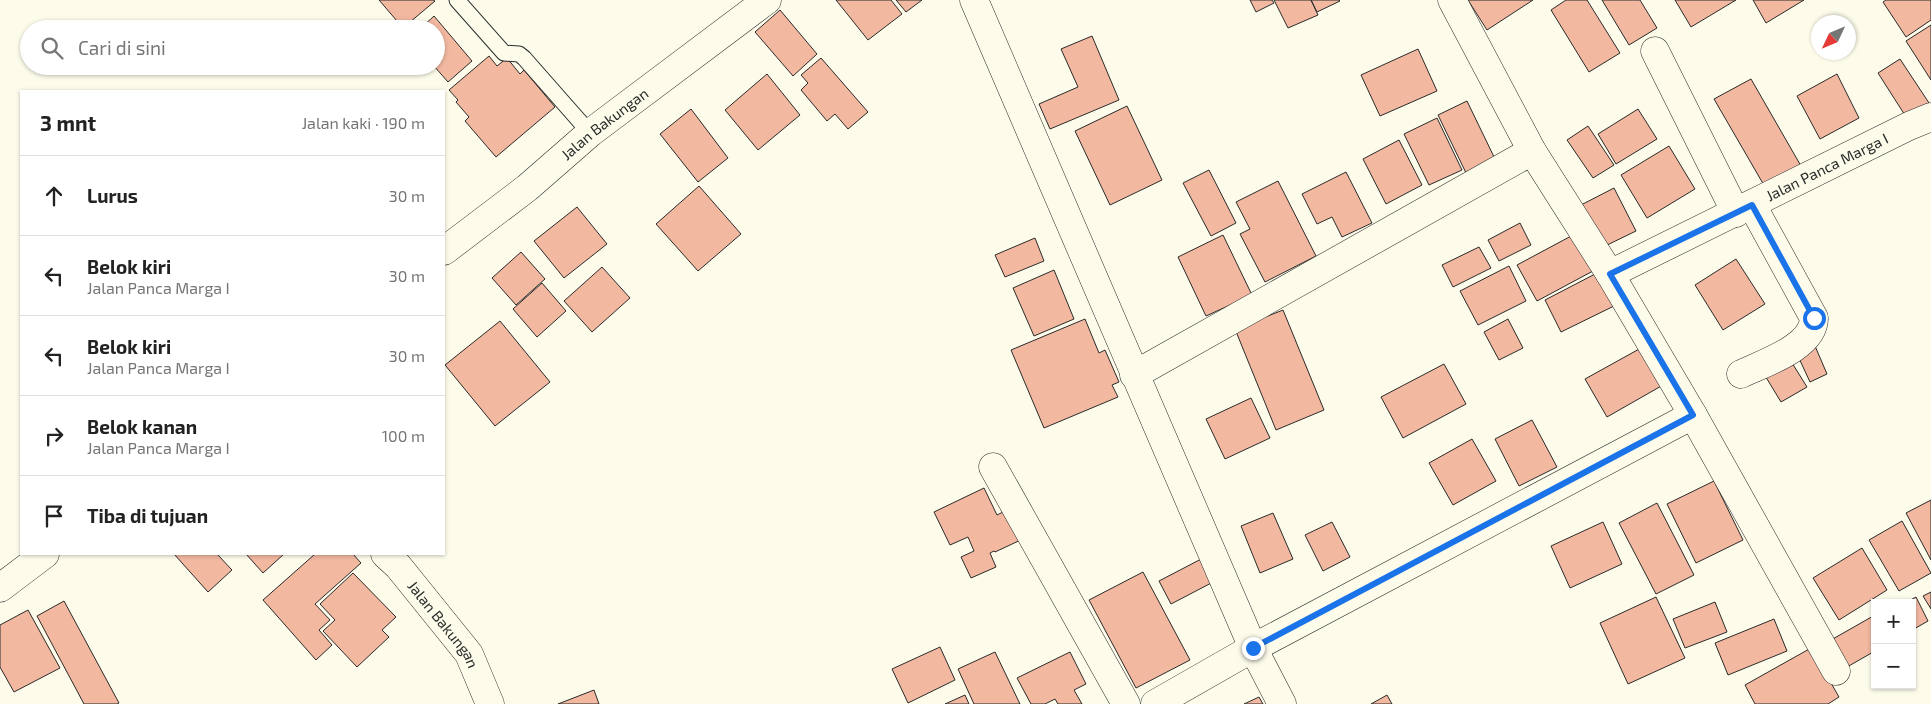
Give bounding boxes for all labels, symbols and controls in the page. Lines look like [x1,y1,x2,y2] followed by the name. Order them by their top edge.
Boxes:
[1811,15,1856,60] north arrow
[20,20,445,75] search box
[38,34,66,62] icon: search
[78,36,166,59] text: Cari di sini
[557,84,651,163] street label: Jalan Bakungan
[40,110,96,135] text: 3 mnt
[302,113,425,132] text: Jalan kaki · 190 m
[1763,129,1891,204] street label: Jalan Panca Marga I
[40,182,68,210] icon: ahead
[87,184,138,207] text: Lurus
[389,186,425,205] text: 30 m
[87,255,171,278] text: Belok kiri
[40,262,68,290] icon: left
[389,266,425,285] text: 30 m
[87,278,230,297] text: Jalan Panca Marga I
[1803,307,1826,330] route start
[87,335,171,358] text: Belok kiri
[40,342,68,370] icon: left
[389,346,425,365] text: 30 m
[87,358,230,377] text: Jalan Panca Marga I
[87,415,197,438] text: Belok kanan
[40,422,68,450] icon: right
[382,426,425,445] text: 100 m
[87,438,230,457] text: Jalan Panca Marga I
[40,502,68,530] icon: arrive
[87,504,208,527] text: Tiba di tujuan
[404,577,483,671] street label: Jalan Bakungan
[1871,599,1916,689] map controls
[1871,599,1916,644] button: +
[1242,637,1265,660] route end
[1871,644,1916,689] button: −

